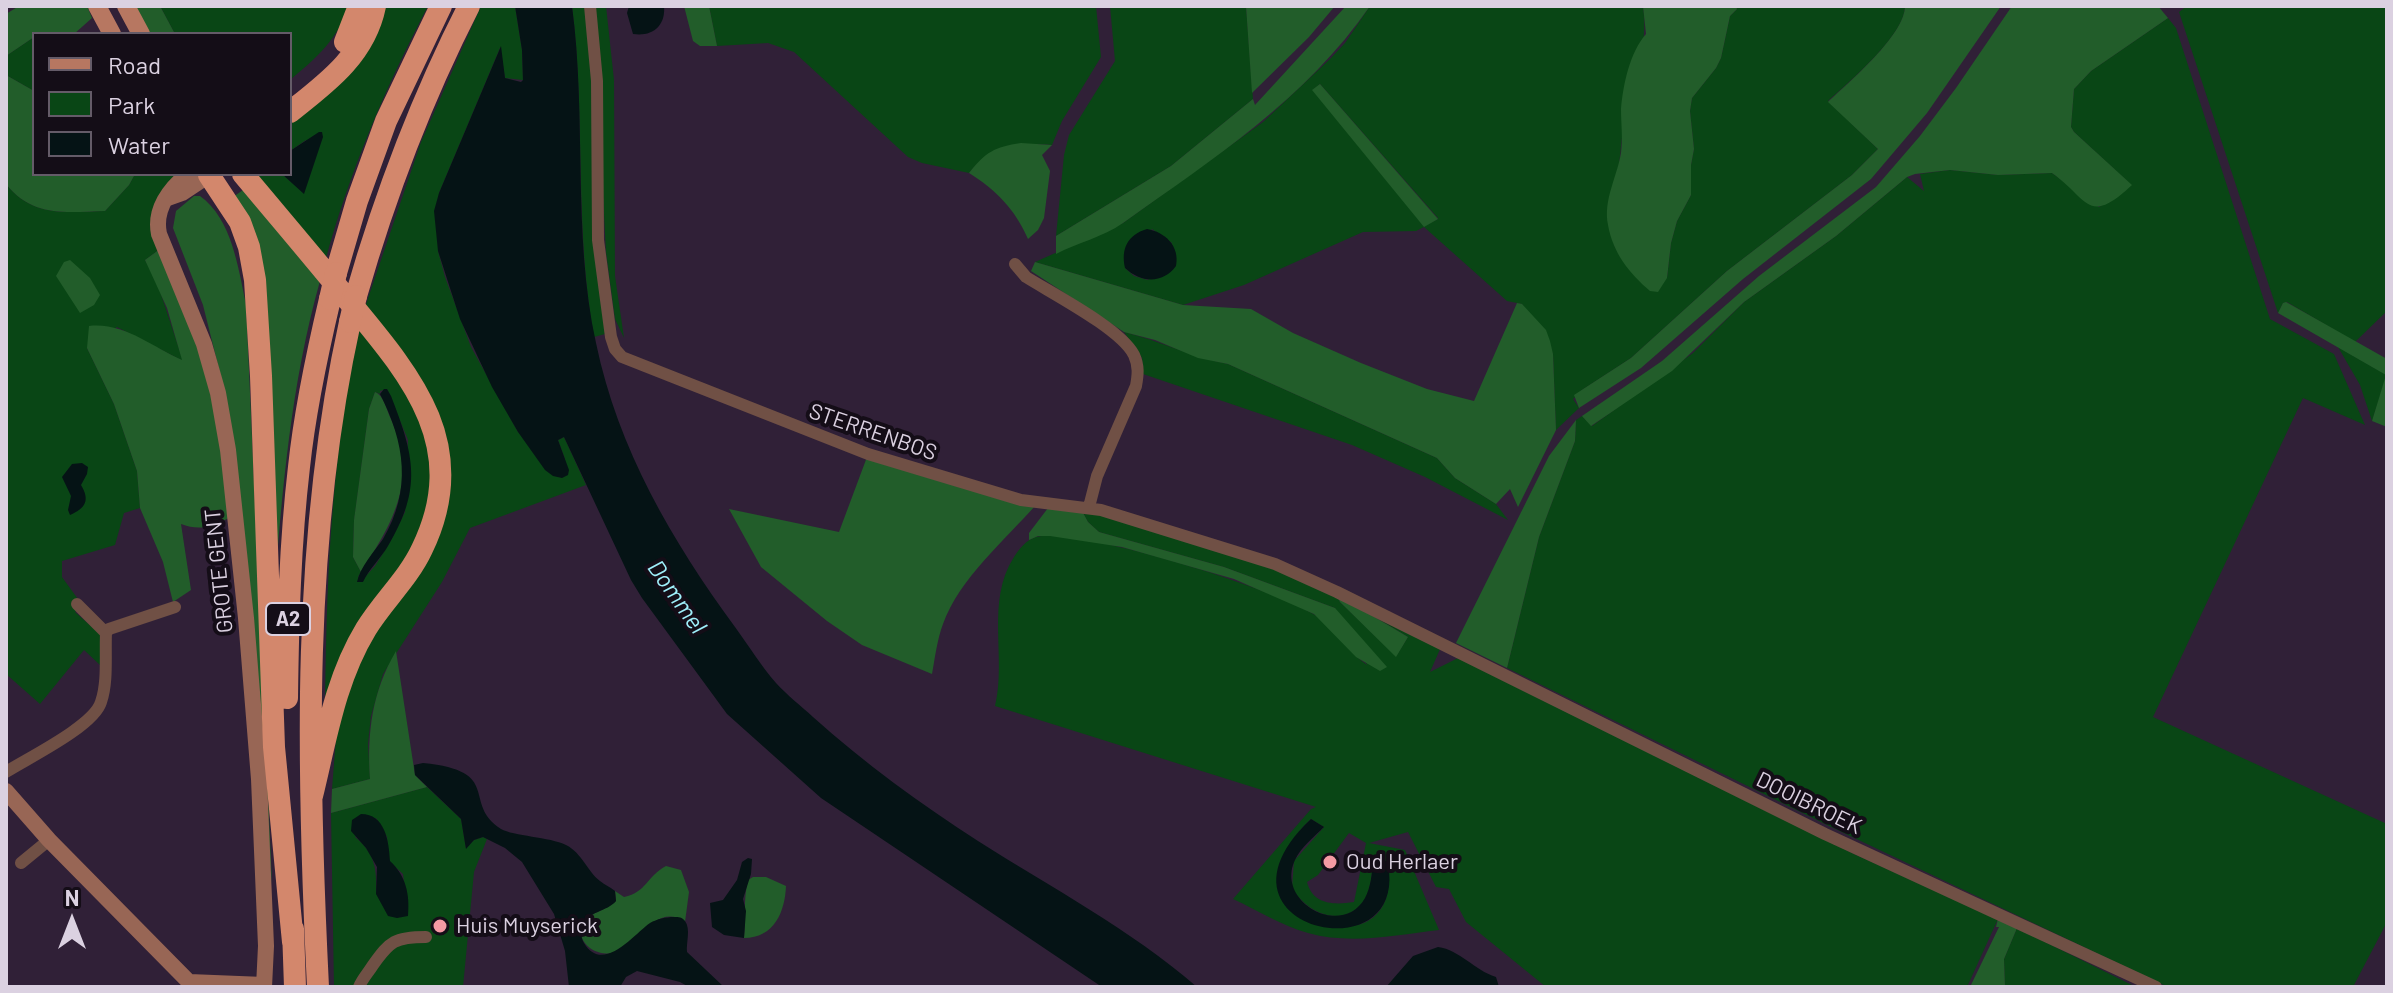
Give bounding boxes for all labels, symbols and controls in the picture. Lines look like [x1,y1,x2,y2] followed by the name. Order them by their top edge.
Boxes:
[32,32,292,176] legend
[108,50,161,79] text: Road
[108,90,155,119] text: Park
[108,130,170,159] text: Water
[806,398,940,466] street label: STERRENBOS
[199,508,239,634] street label: GROTE GENT
[641,555,713,639] water label: Dommel
[266,603,310,635] road number: A2
[1752,766,1866,840] street label: DOOIBROEK
[1346,849,1458,875] place label: Oud Herlaer
[1321,853,1339,871] marker: Oud Herlaer
[32,881,112,961] north arrow
[65,884,79,910] text: N
[456,913,598,939] place label: Huis Muyserick
[431,917,449,935] marker: Huis Muyserick

